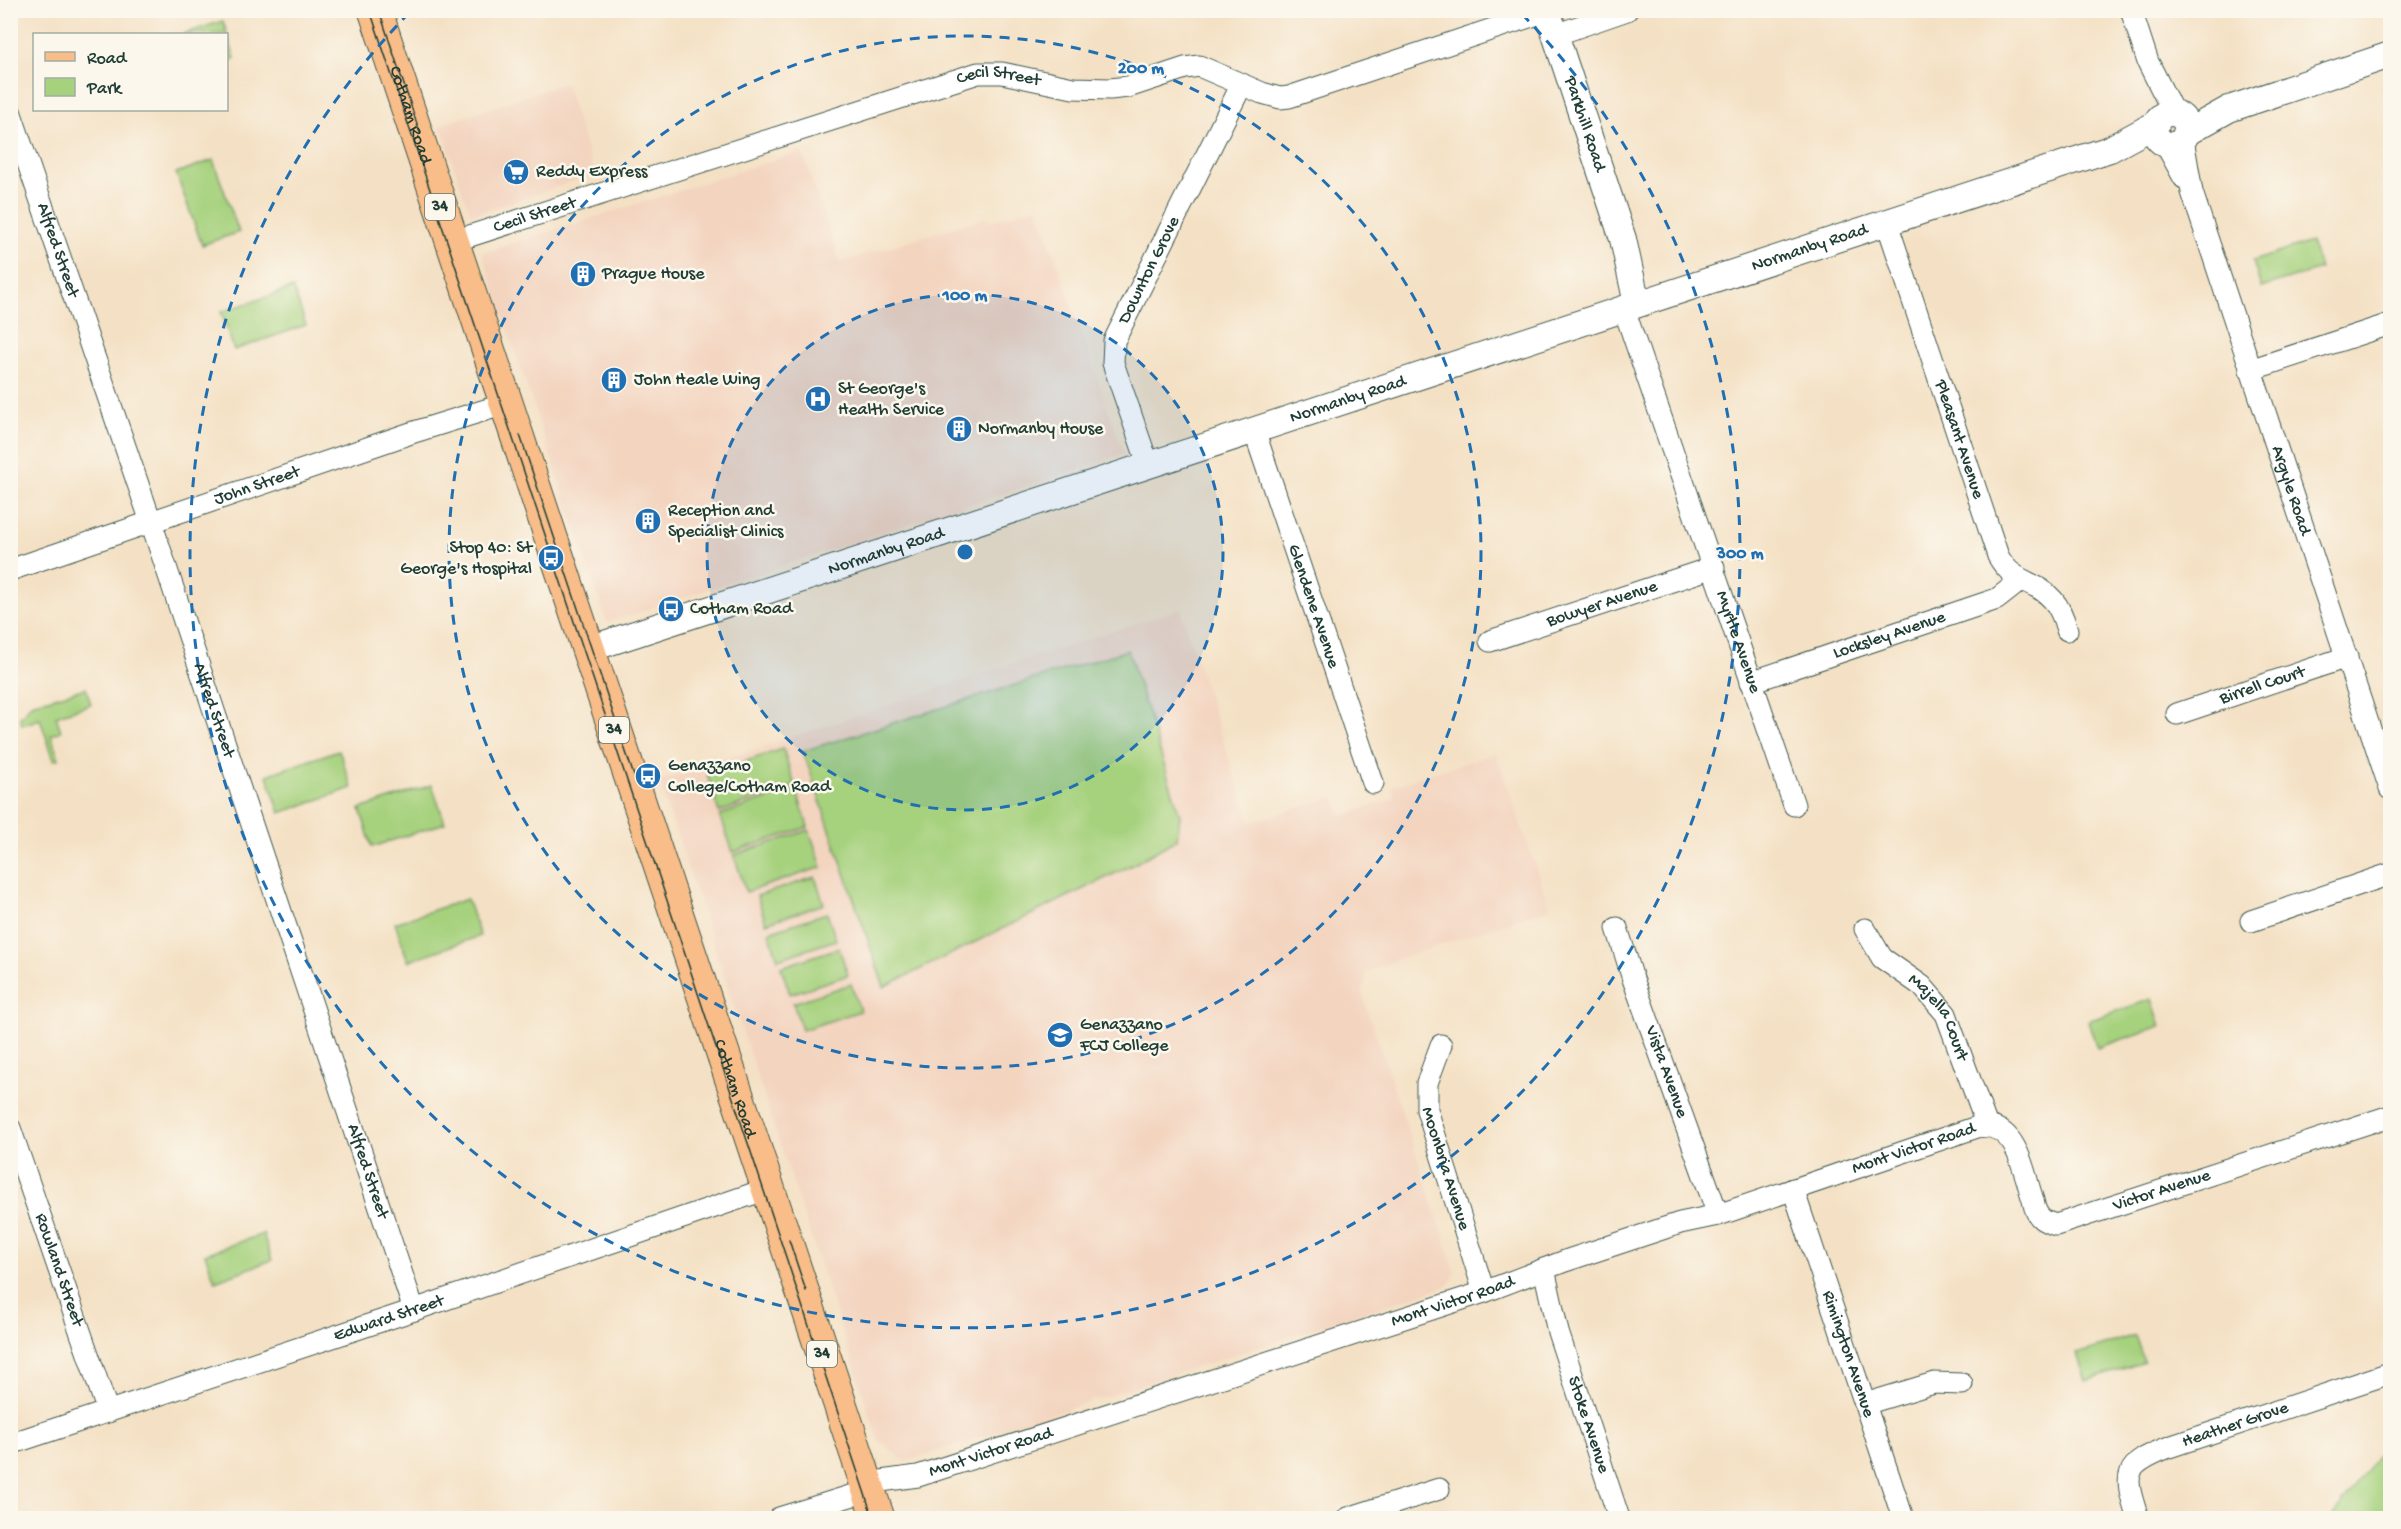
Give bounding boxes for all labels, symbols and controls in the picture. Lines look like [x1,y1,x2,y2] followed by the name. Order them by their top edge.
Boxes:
[33,33,228,111] legend
[87,49,128,70] text: Road
[1118,59,1164,80] text: 200 m
[954,62,1044,92] street label: Cecil Street
[384,63,437,169] street label: Cotham Road
[1559,72,1611,176] street label: Parkhill Road
[86,79,123,100] text: Park
[501,157,531,187] supermarket icon: Reddy Express
[536,162,649,183] place label: Reddy Express
[491,192,580,238] street label: Cecil Street
[425,194,455,220] road number: 34
[32,200,84,302] street label: Alfred Street
[1113,212,1185,328] street label: Downton Grove
[1749,218,1872,277] street label: Normanby Road
[568,259,598,289] building icon: Prague House
[601,264,705,285] place label: Prague House
[942,286,988,307] text: 100 m
[599,365,629,395] building icon: John Heale Wing
[634,370,760,391] place label: John Heale Wing
[1287,370,1410,428] street label: Normanby Road
[1929,376,1989,502] street label: Pleasant Avenue
[838,379,945,421] place label: St George's Health Service
[803,384,833,414] hospital icon: St George's Health Service
[944,414,974,444] building icon: Normanby House
[978,419,1104,440] place label: Normanby House
[2266,443,2316,539] street label: Argyle Road
[211,461,304,510] street label: John Street
[668,501,785,543] place label: Reception and Specialist Clinics
[633,506,663,536] building icon: Reception and Specialist Clinics
[826,522,948,580] street label: Normanby Road
[400,538,534,580] place label: Stop 40: St George's Hospital
[955,542,975,562] centre of rings
[1283,542,1344,672] street label: Glendene Avenue
[536,543,566,573] bus stop icon: Stop 40: St George's Hospital
[1716,544,1764,565] text: 300 m
[1543,576,1661,632] street label: Bowyer Avenue
[1711,588,1766,697] street label: Myrtle Avenue
[656,594,686,624] bus stop icon: Cotham Road
[690,599,794,620] place label: Cotham Road
[1830,606,1949,664] street label: Locksley Avenue
[188,660,240,762] street label: Alfred Street
[2216,661,2309,710] street label: Birrell Court
[599,717,629,743] road number: 34
[668,756,832,798] place label: Genazzano College/Cotham Road
[633,761,663,791] bus stop icon: Genazzano College/Cotham Road
[1904,969,1973,1065] street label: Majella Court
[1079,1015,1169,1057] place label: Genazzano FCJ College
[1045,1020,1075,1050] school or university icon: Genazzano FCJ College
[1640,1022,1693,1121] street label: Vista Avenue
[709,1037,761,1142] street label: Cotham Road
[1416,1104,1475,1234] street label: Moonbria Avenue
[1849,1117,1979,1179] street label: Mont Victor Road
[342,1121,394,1223] street label: Alfred Street
[2109,1165,2214,1217] street label: Victor Avenue
[30,1211,89,1331] street label: Rowland Street
[1389,1270,1519,1332] street label: Mont Victor Road
[1817,1288,1879,1421] street label: Rimington Avenue
[331,1290,448,1346] street label: Edward Street
[807,1341,837,1367] road number: 34
[1563,1373,1614,1476] street label: Stoke Avenue
[2179,1397,2292,1452] street label: Heather Grove
[926,1422,1057,1482] street label: Mont Victor Road

